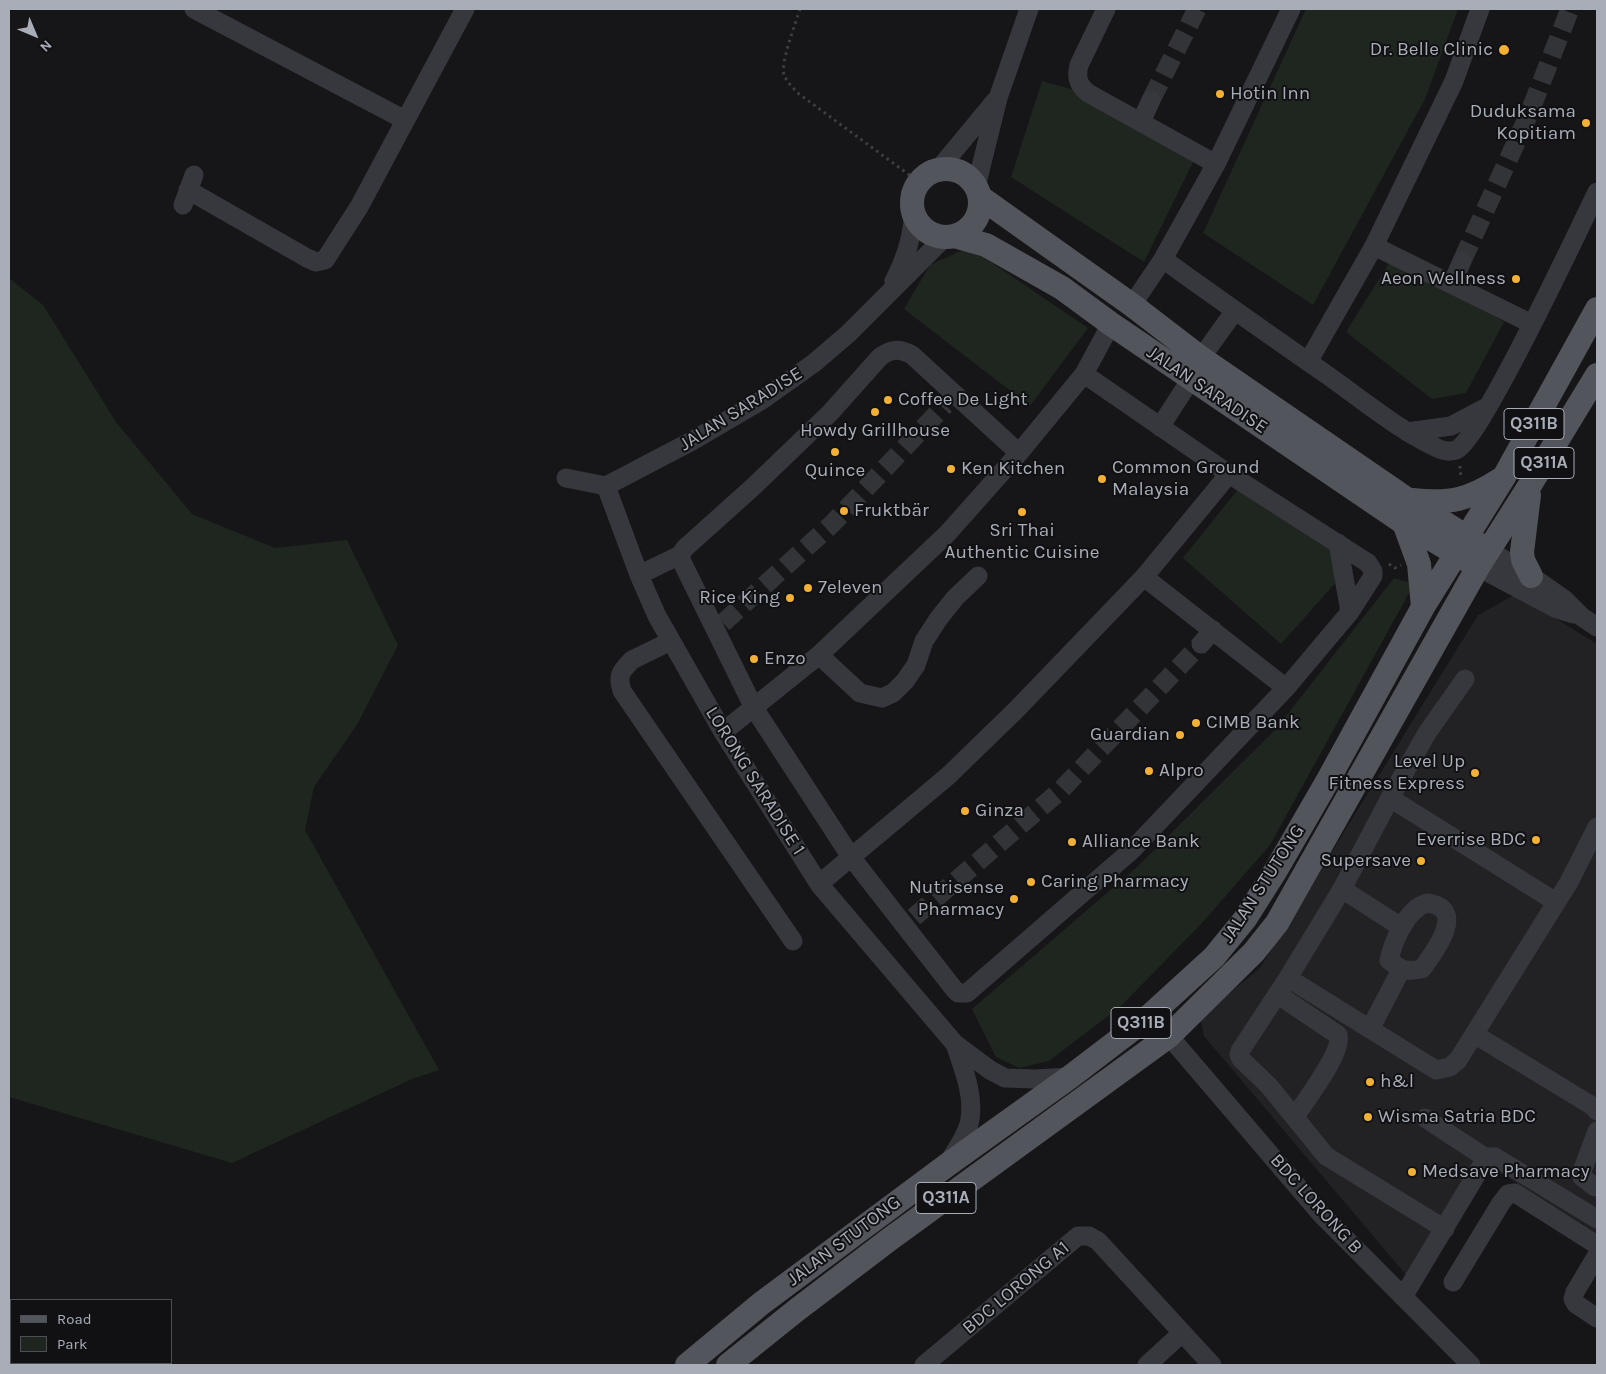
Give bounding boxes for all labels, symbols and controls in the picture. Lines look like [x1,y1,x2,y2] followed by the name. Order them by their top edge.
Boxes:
[10,10,60,60] north arrow
[36,36,56,56] text: N
[1370,39,1493,61] place label: Dr. Belle Clinic
[1497,43,1511,57] marker: Dr. Belle Clinic
[1230,83,1310,105] place label: Hotin Inn
[1214,88,1226,100] marker: Hotin Inn
[1470,101,1576,145] place label: Duduksama Kopitiam
[1580,117,1592,129] marker: Duduksama Kopitiam
[1381,268,1506,290] place label: Aeon Wellness
[1510,273,1522,285] marker: Aeon Wellness
[1142,341,1272,439] street label: JALAN SARADISE
[675,362,807,456] street label: JALAN SARADISE
[898,389,1028,411] place label: Coffee De Light
[882,394,894,406] marker: Coffee De Light
[869,406,881,418] marker: Howdy Grillhouse
[1504,408,1564,439] road number: Q311B
[800,420,950,442] place label: Howdy Grillhouse
[829,446,841,458] marker: Quince
[1514,448,1574,478] road number: Q311A
[1112,457,1260,501] place label: Common Ground Malaysia
[961,458,1065,480] place label: Ken Kitchen
[805,460,865,482] place label: Quince
[945,463,957,475] marker: Ken Kitchen
[1096,473,1108,485] marker: Common Ground Malaysia
[854,500,929,522] place label: Fruktbär
[838,505,850,517] marker: Fruktbär
[1016,506,1028,518] marker: Sri Thai Authentic Cuisine
[944,520,1100,564] place label: Sri Thai Authentic Cuisine
[818,577,883,599] place label: 7eleven
[802,582,814,594] marker: 7eleven
[699,587,780,609] place label: Rice King
[784,592,796,604] marker: Rice King
[764,648,806,670] place label: Enzo
[748,653,760,665] marker: Enzo
[700,703,810,859] street label: LORONG SARADISE 1
[1206,712,1300,734] place label: CIMB Bank
[1190,717,1202,729] marker: CIMB Bank
[1090,724,1170,746] place label: Guardian
[1174,729,1186,741] marker: Guardian
[1328,751,1465,795] place label: Level Up Fitness Express
[1159,760,1204,782] place label: Alpro
[1143,765,1155,777] marker: Alpro
[1469,767,1481,779] marker: Level Up Fitness Express
[975,800,1024,822] place label: Ginza
[959,805,971,817] marker: Ginza
[1216,821,1310,947] street label: JALAN STUTONG
[1416,829,1526,851] place label: Everrise BDC
[1082,831,1200,853] place label: Alliance Bank
[1530,834,1542,846] marker: Everrise BDC
[1066,836,1078,848] marker: Alliance Bank
[1321,850,1411,872] place label: Supersave
[1415,855,1427,867] marker: Supersave
[1041,871,1189,893] place label: Caring Pharmacy
[1025,876,1037,888] marker: Caring Pharmacy
[909,877,1004,921] place label: Nutrisense Pharmacy
[1008,893,1020,905] marker: Nutrisense Pharmacy
[1111,1008,1171,1038] road number: Q311B
[1380,1071,1414,1093] place label: h&l
[1364,1076,1376,1088] marker: h&l
[1378,1106,1536,1128] place label: Wisma Satria BDC
[1362,1111,1374,1123] marker: Wisma Satria BDC
[1265,1149,1367,1259] street label: BDC LORONG B
[1422,1161,1590,1183] place label: Medsave Pharmacy
[1406,1166,1418,1178] marker: Medsave Pharmacy
[916,1182,976,1214] road number: Q311A
[783,1191,905,1291] street label: JALAN STUTONG
[958,1237,1074,1339] street label: BDC LORONG A1
[10,1299,172,1364] legend
[57,1310,92,1328] text: Road
[57,1335,87,1353] text: Park

